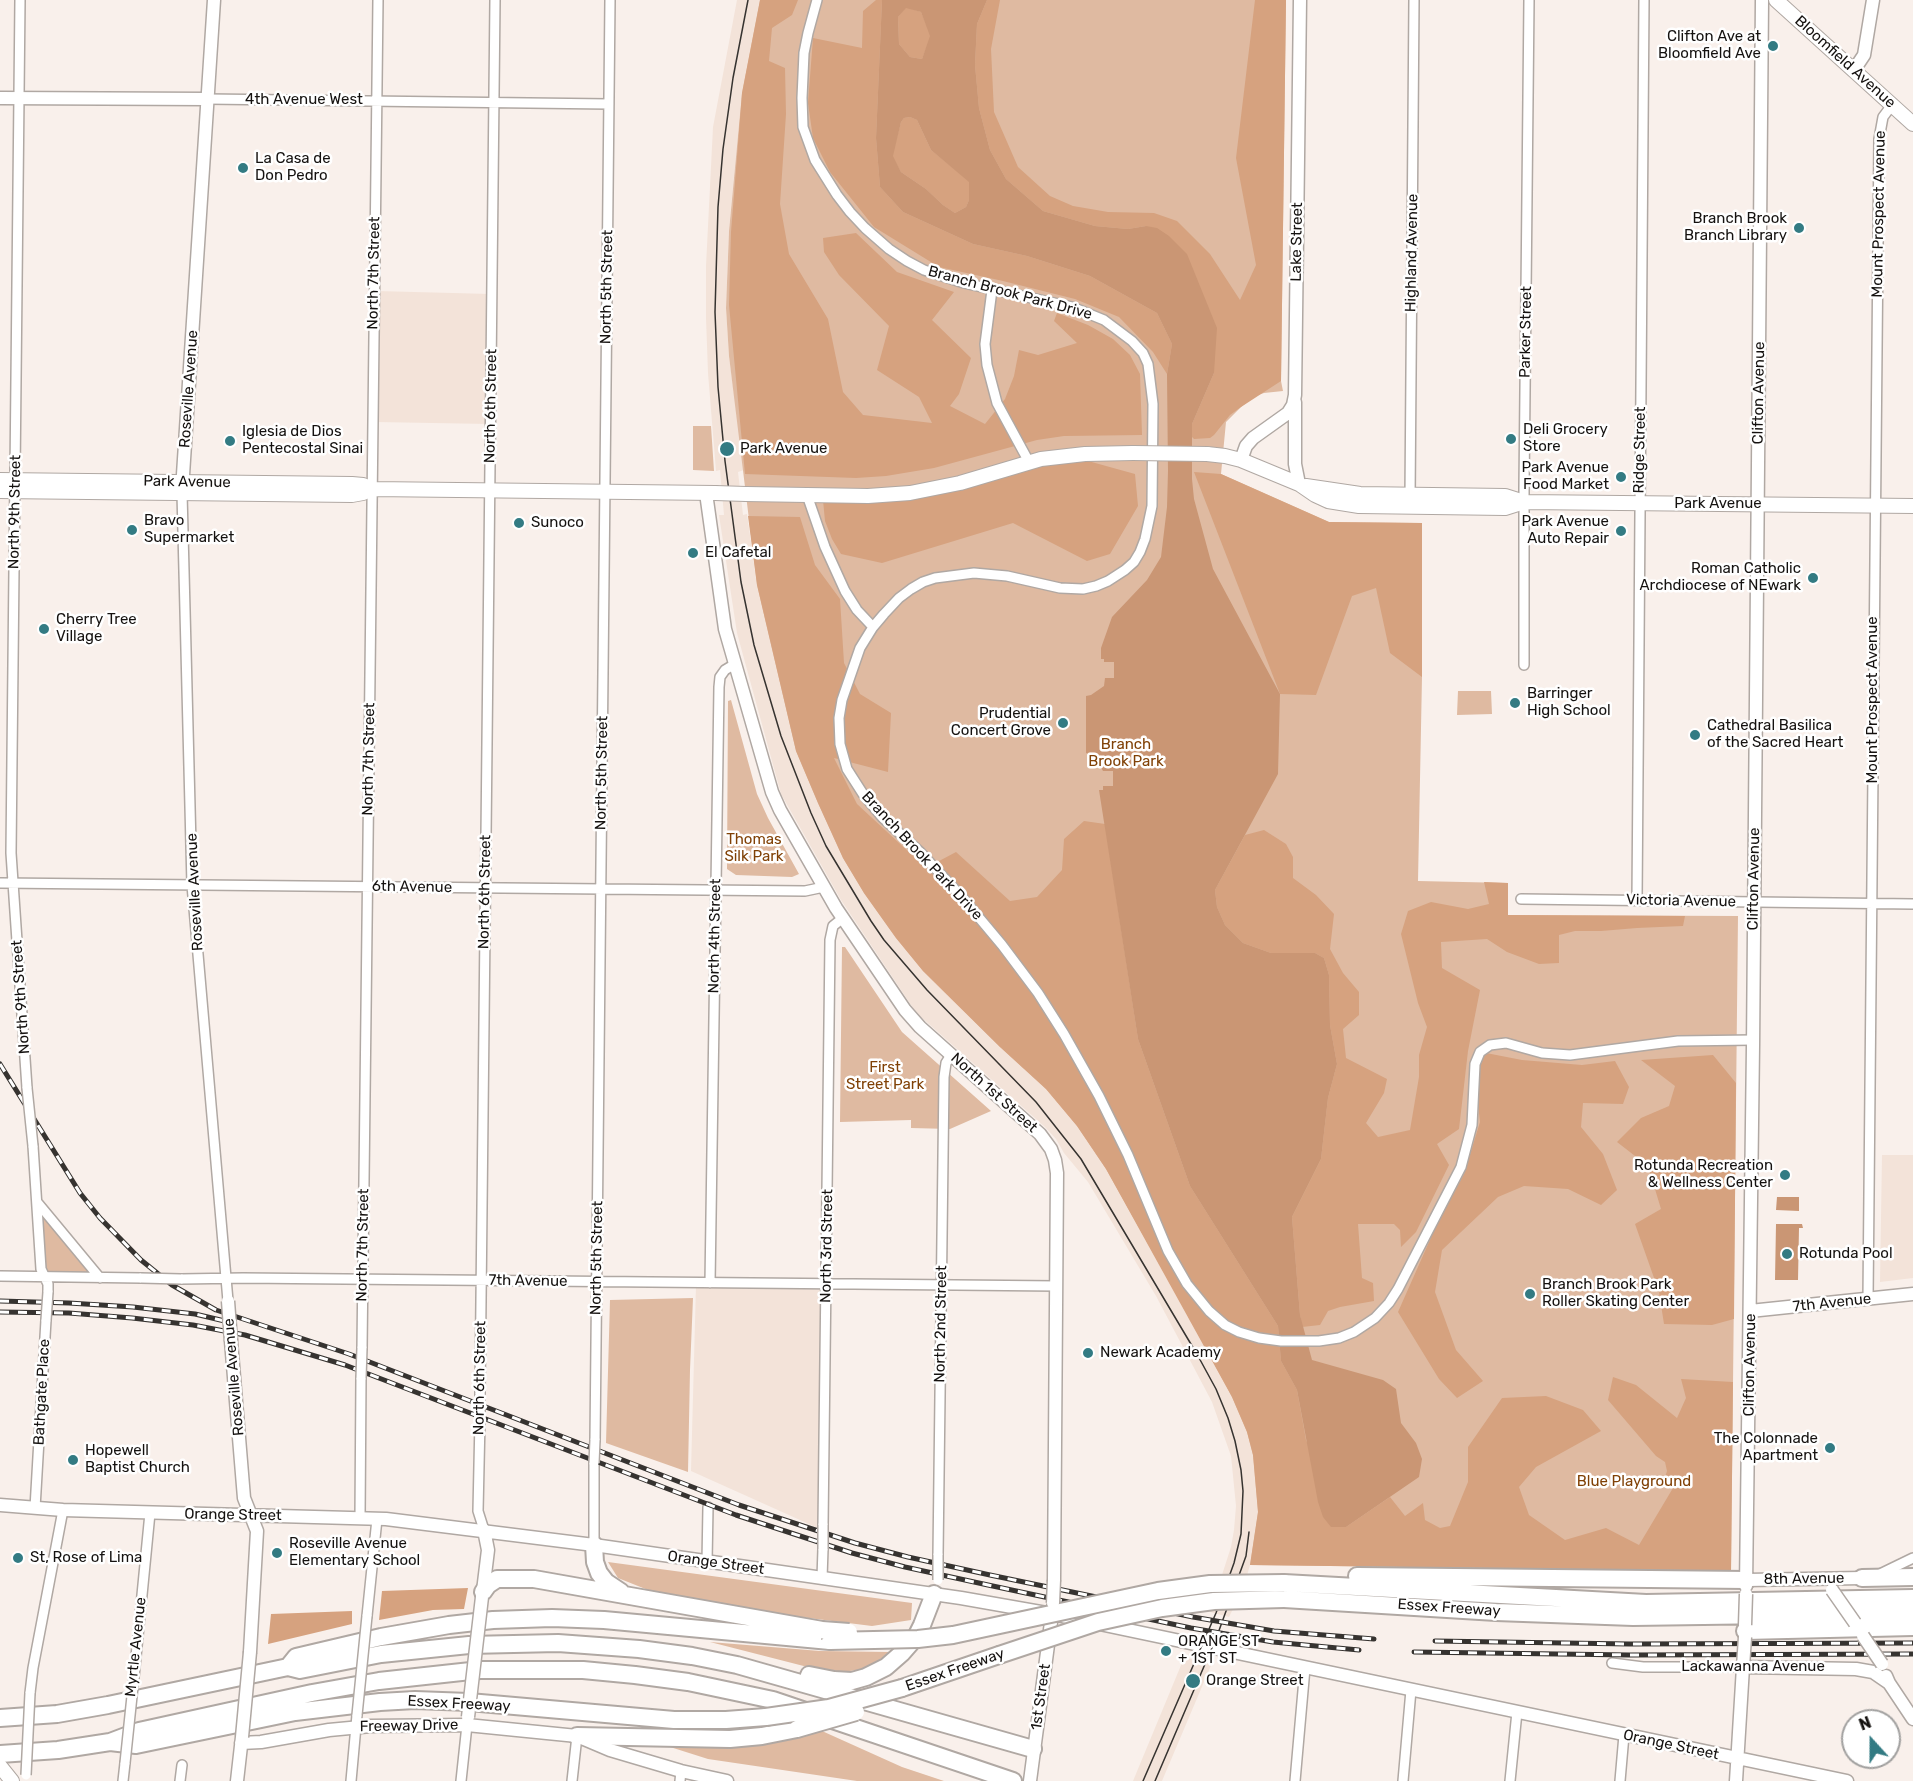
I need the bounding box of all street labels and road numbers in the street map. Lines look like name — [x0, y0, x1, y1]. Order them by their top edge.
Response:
street label: Bloomfield Avenue — [1791, 12, 1899, 112]
street label: 4th Avenue West — [245, 91, 363, 109]
street label: Mount Prospect Avenue — [1869, 130, 1889, 298]
street label: Highland Avenue — [1402, 194, 1422, 312]
street label: Lake Street — [1287, 202, 1307, 282]
street label: North 7th Street — [364, 216, 384, 330]
street label: North 5th Street — [597, 230, 617, 344]
street label: Branch Brook Park Drive — [926, 262, 1094, 324]
street label: Parker Street — [1516, 286, 1536, 378]
street label: Roseville Avenue — [176, 330, 202, 448]
street label: Clifton Avenue — [1749, 341, 1769, 445]
street label: North 6th Street — [481, 349, 501, 463]
street label: Ridge Street — [1630, 406, 1650, 494]
street label: North 9th Street — [5, 455, 25, 569]
street label: Park Avenue — [143, 472, 231, 492]
street label: Park Avenue — [1674, 495, 1762, 513]
street label: Mount Prospect Avenue — [1864, 616, 1882, 784]
street label: North 7th Street — [359, 702, 379, 816]
street label: North 5th Street — [592, 716, 612, 830]
street label: Branch Brook Park Drive — [858, 788, 986, 924]
street label: Clifton Avenue — [1744, 827, 1764, 931]
street label: Roseville Avenue — [183, 833, 207, 951]
street label: North 6th Street — [475, 835, 495, 949]
street label: 6th Avenue — [372, 877, 452, 897]
street label: North 4th Street — [705, 878, 725, 994]
street label: Victoria Avenue — [1626, 891, 1736, 911]
street label: North 9th Street — [8, 939, 34, 1055]
street label: North 1st Street — [947, 1049, 1041, 1137]
street label: North 7th Street — [353, 1188, 373, 1302]
street label: North 3rd Street — [817, 1189, 837, 1303]
street label: North 5th Street — [587, 1201, 607, 1315]
street label: North 2nd Street — [931, 1265, 951, 1383]
street label: 7th Avenue — [488, 1271, 568, 1291]
street label: 7th Avenue — [1792, 1290, 1872, 1316]
street label: Clifton Avenue — [1740, 1313, 1760, 1417]
street label: Roseville Avenue — [220, 1317, 248, 1437]
street label: North 6th Street — [470, 1321, 490, 1435]
street label: Bathgate Place — [30, 1338, 54, 1446]
street label: Orange Street — [184, 1505, 282, 1525]
street label: Orange Street — [666, 1547, 766, 1579]
street label: 8th Avenue — [1763, 1569, 1845, 1589]
street label: Essex Freeway — [1397, 1595, 1501, 1621]
street label: Myrtle Avenue — [122, 1596, 150, 1698]
street label: Essex Freeway — [903, 1645, 1007, 1695]
street label: Lackawanna Avenue — [1681, 1658, 1825, 1676]
street label: 1st Street — [1027, 1663, 1055, 1731]
street label: Essex Freeway — [407, 1692, 511, 1716]
street label: Freeway Drive — [360, 1716, 458, 1736]
street label: Orange Street — [1621, 1726, 1721, 1764]

